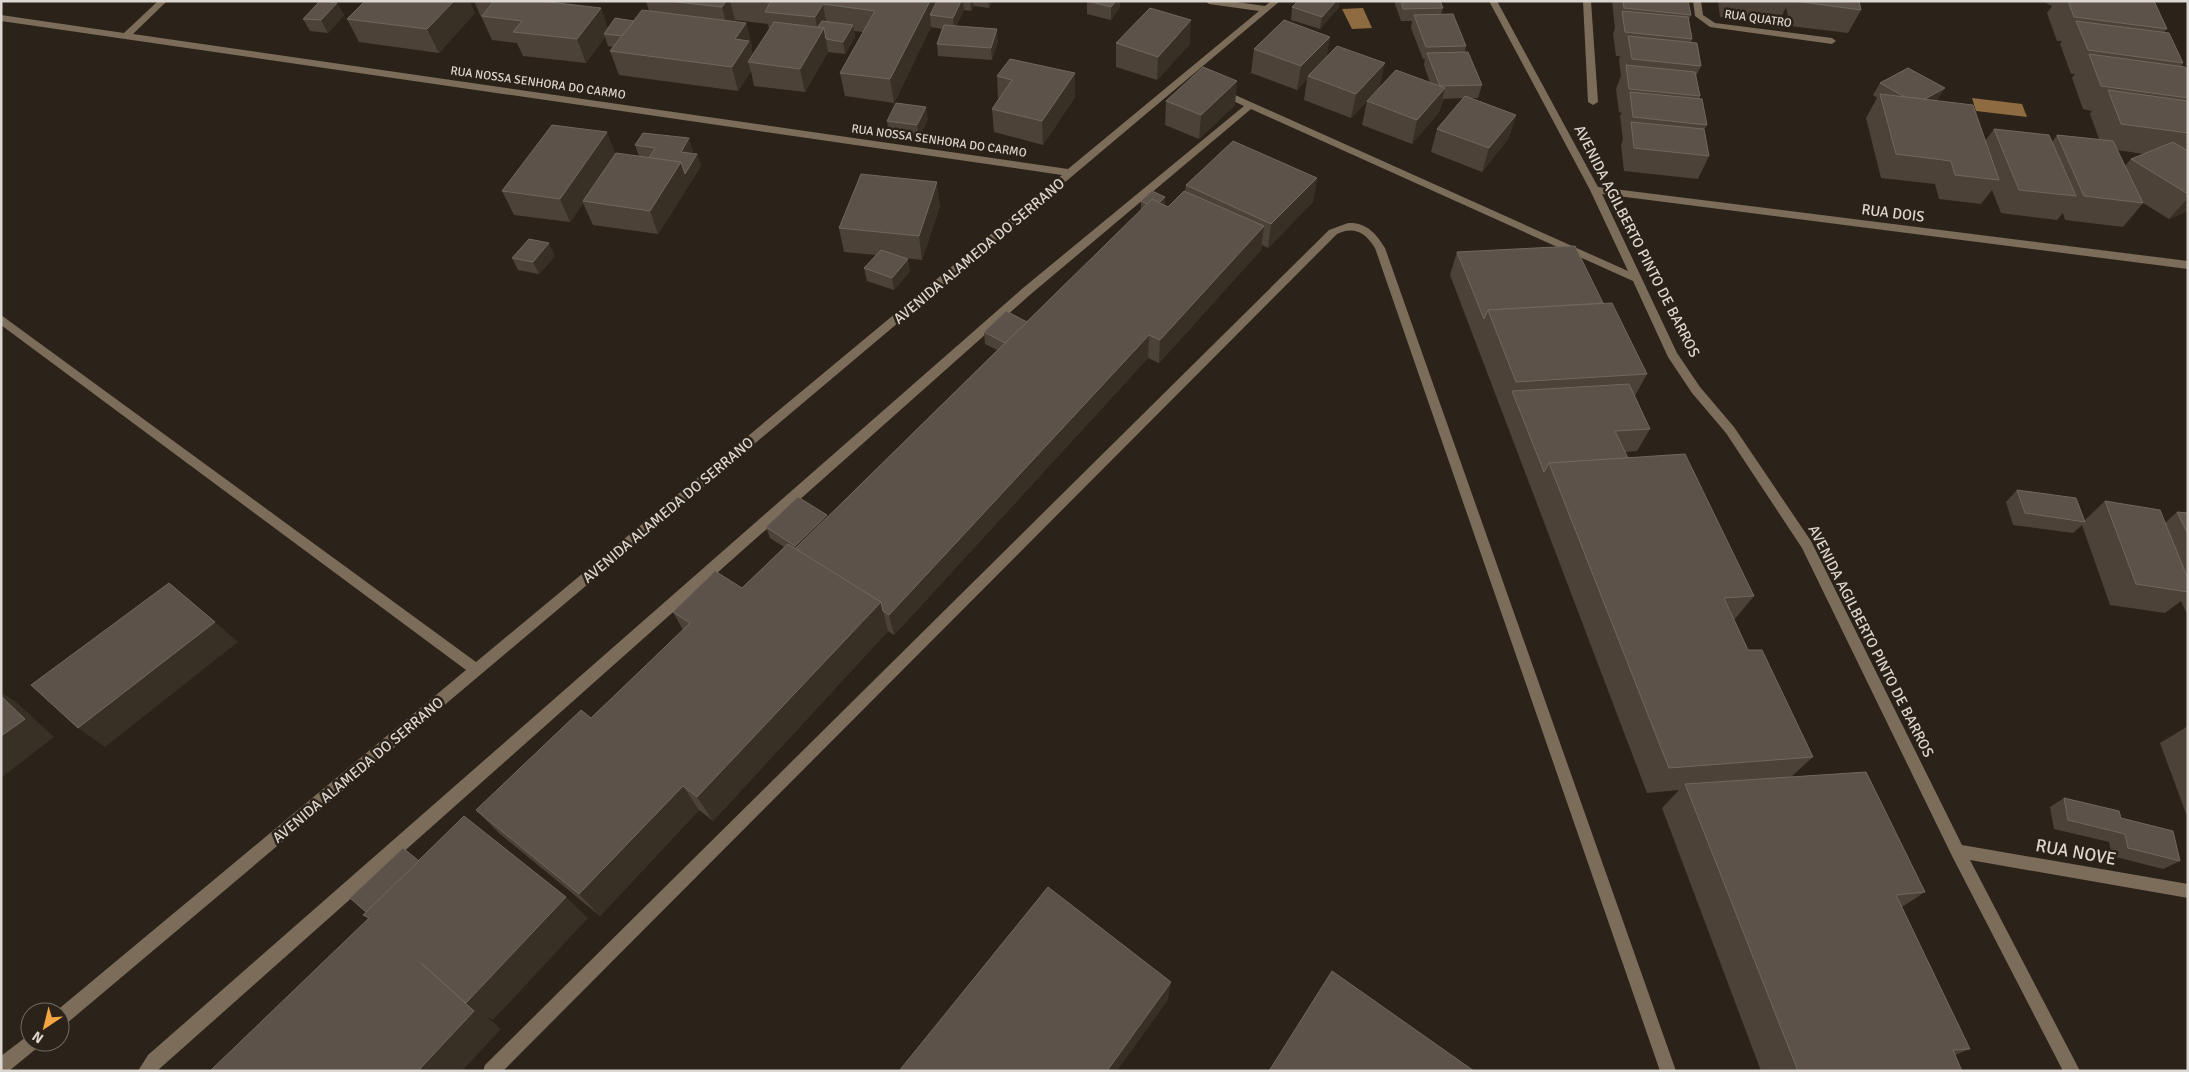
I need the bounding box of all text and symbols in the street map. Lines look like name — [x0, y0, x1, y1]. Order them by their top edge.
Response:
street label: RUA QUATRO — [1723, 7, 1793, 31]
street label: RUA NOSSA SENHORA DO CARMO — [449, 63, 627, 103]
street label: RUA NOSSA SENHORA DO CARMO — [850, 121, 1028, 161]
street label: AVENIDA AGILBERTO PINTO DE BARROS — [1570, 122, 1704, 360]
street label: AVENIDA ALAMEDA DO SERRANO — [890, 174, 1068, 328]
street label: RUA DOIS — [1860, 200, 1926, 226]
street label: AVENIDA ALAMEDA DO SERRANO — [579, 433, 757, 587]
street label: AVENIDA AGILBERTO PINTO DE BARROS — [1804, 522, 1938, 760]
street label: AVENIDA ALAMEDA DO SERRANO — [269, 693, 447, 847]
street label: RUA NOVE — [2034, 834, 2118, 870]
north arrow — [20, 1002, 70, 1052]
text: N — [29, 1027, 47, 1047]

